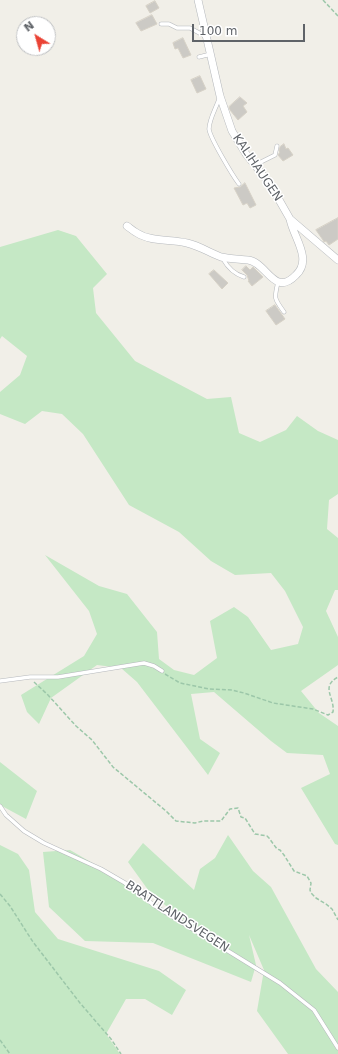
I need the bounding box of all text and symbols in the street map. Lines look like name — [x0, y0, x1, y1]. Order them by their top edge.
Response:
north arrow — [16, 16, 56, 56]
scale bar — [194, 16, 307, 42]
text: N — [21, 19, 37, 35]
text: 100 m — [199, 24, 237, 38]
street label: KALIHAUGEN — [229, 132, 285, 204]
street label: BRATTLANDSVEGEN — [123, 878, 231, 956]

